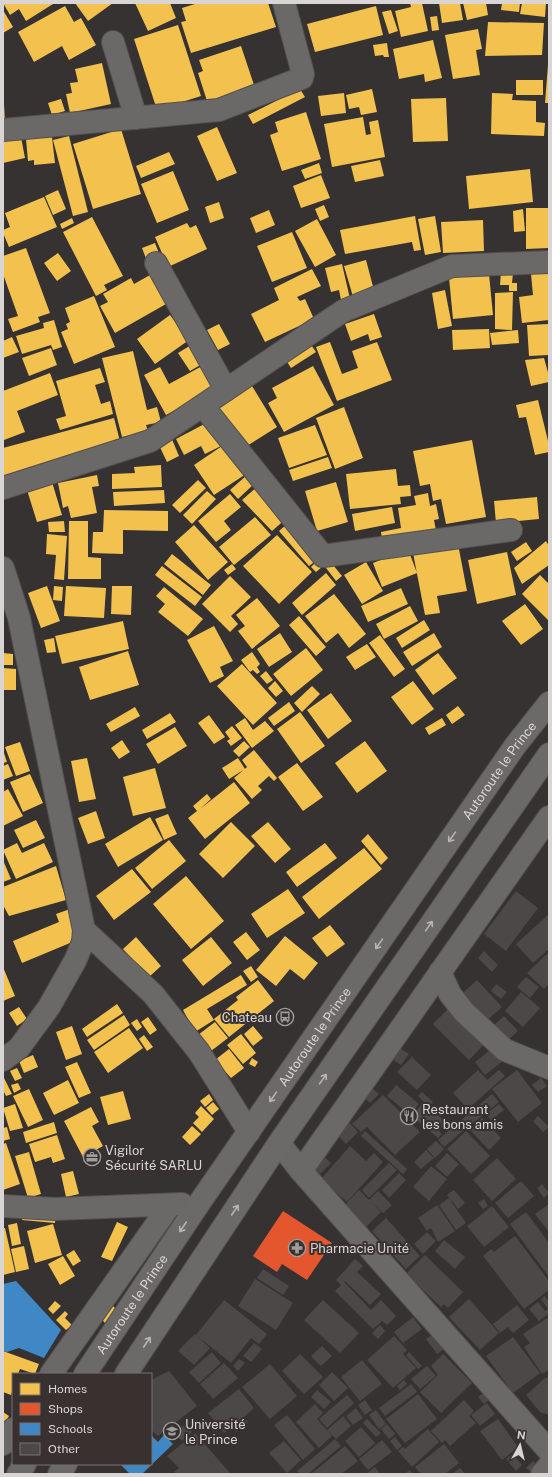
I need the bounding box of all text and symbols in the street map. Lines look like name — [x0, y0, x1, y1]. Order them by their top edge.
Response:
street label: Autoroute le Prince — [459, 718, 539, 822]
one-way arrow — [448, 831, 456, 842]
one-way arrow — [425, 921, 433, 932]
one-way arrow — [375, 938, 383, 949]
street label: Autoroute le Prince — [275, 984, 354, 1089]
bus stop icon: Chateau — [275, 1007, 295, 1027]
place label: Chateau — [222, 1010, 272, 1025]
one-way arrow — [319, 1074, 327, 1085]
one-way arrow — [269, 1091, 277, 1102]
place label: Restaurant les bons amis — [422, 1102, 503, 1132]
restaurant icon: Restaurant les bons amis — [399, 1106, 419, 1126]
place label: Vigilor Sécurité SARLU — [105, 1143, 202, 1173]
office icon: Vigilor Sécurité SARLU — [82, 1147, 102, 1167]
one-way arrow — [231, 1204, 239, 1216]
one-way arrow — [179, 1221, 187, 1232]
pharmacy icon: Pharmacie Unité — [287, 1238, 307, 1258]
place label: Pharmacie Unité — [310, 1241, 409, 1256]
street label: Autoroute le Prince — [93, 1251, 170, 1357]
one-way arrow — [143, 1336, 151, 1347]
legend — [12, 1373, 152, 1465]
text: Homes — [48, 1382, 87, 1396]
text: Shops — [48, 1402, 83, 1416]
place label: Université le Prince — [185, 1417, 246, 1447]
school or university icon: Université le Prince — [162, 1421, 182, 1441]
text: Schools — [48, 1422, 93, 1436]
north arrow — [500, 1425, 540, 1465]
text: N — [516, 1429, 526, 1442]
text: Other — [48, 1442, 80, 1456]

